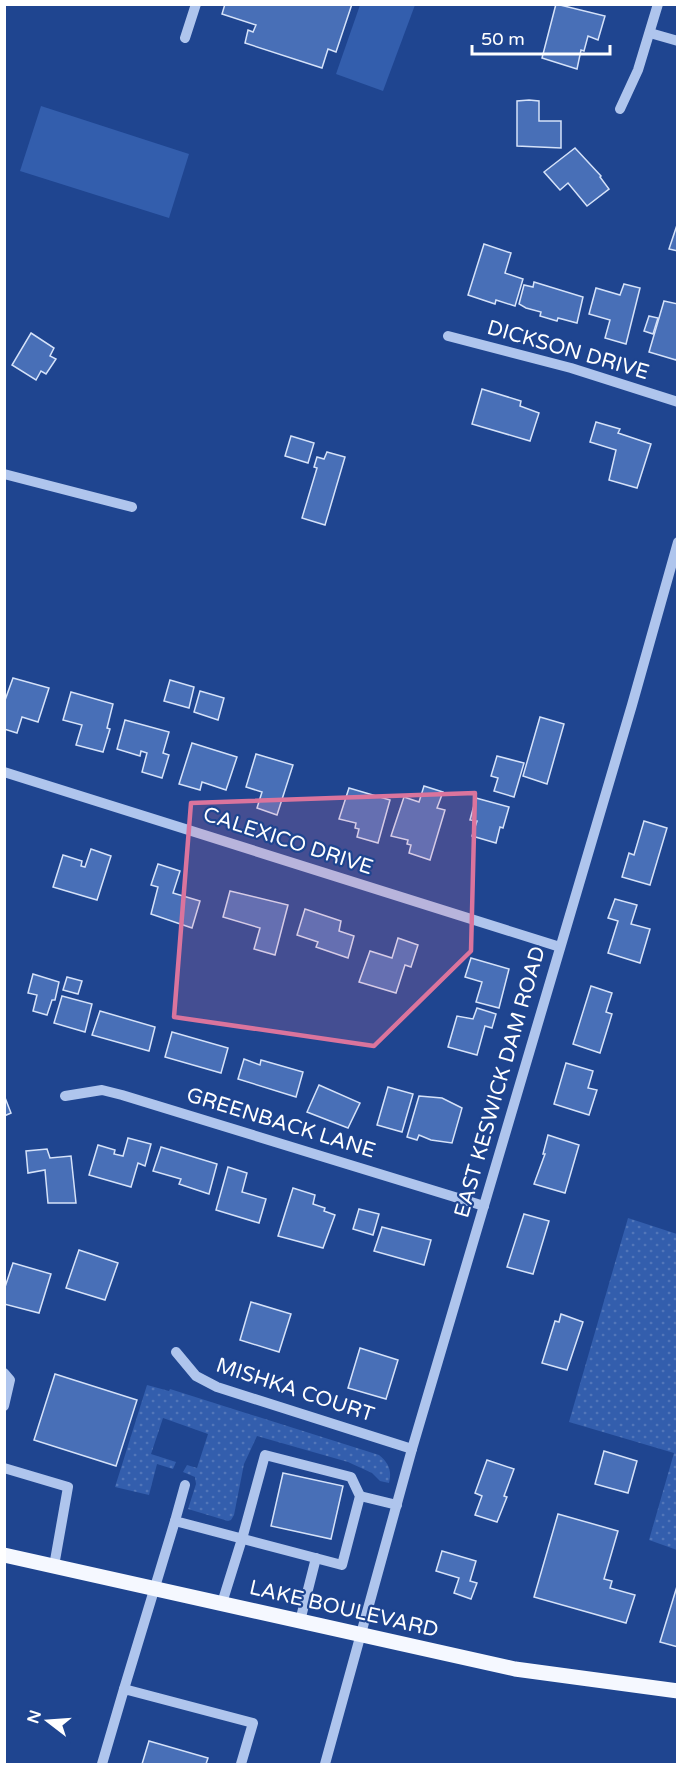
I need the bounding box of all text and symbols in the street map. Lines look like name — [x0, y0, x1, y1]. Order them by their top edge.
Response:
scale bar — [472, 18, 610, 56]
text: 50 m — [481, 28, 525, 50]
street label: DICKSON DRIVE — [484, 315, 652, 385]
street label: CALEXICO DRIVE — [200, 802, 376, 880]
street label: EAST KESWICK DAM ROAD — [449, 943, 551, 1221]
street label: GREENBACK LANE — [184, 1082, 378, 1164]
street label: MISHKA COURT — [213, 1353, 377, 1427]
street label: LAKE BOULEVARD — [247, 1575, 441, 1643]
north arrow — [18, 1691, 78, 1751]
text: N — [23, 1708, 46, 1726]

